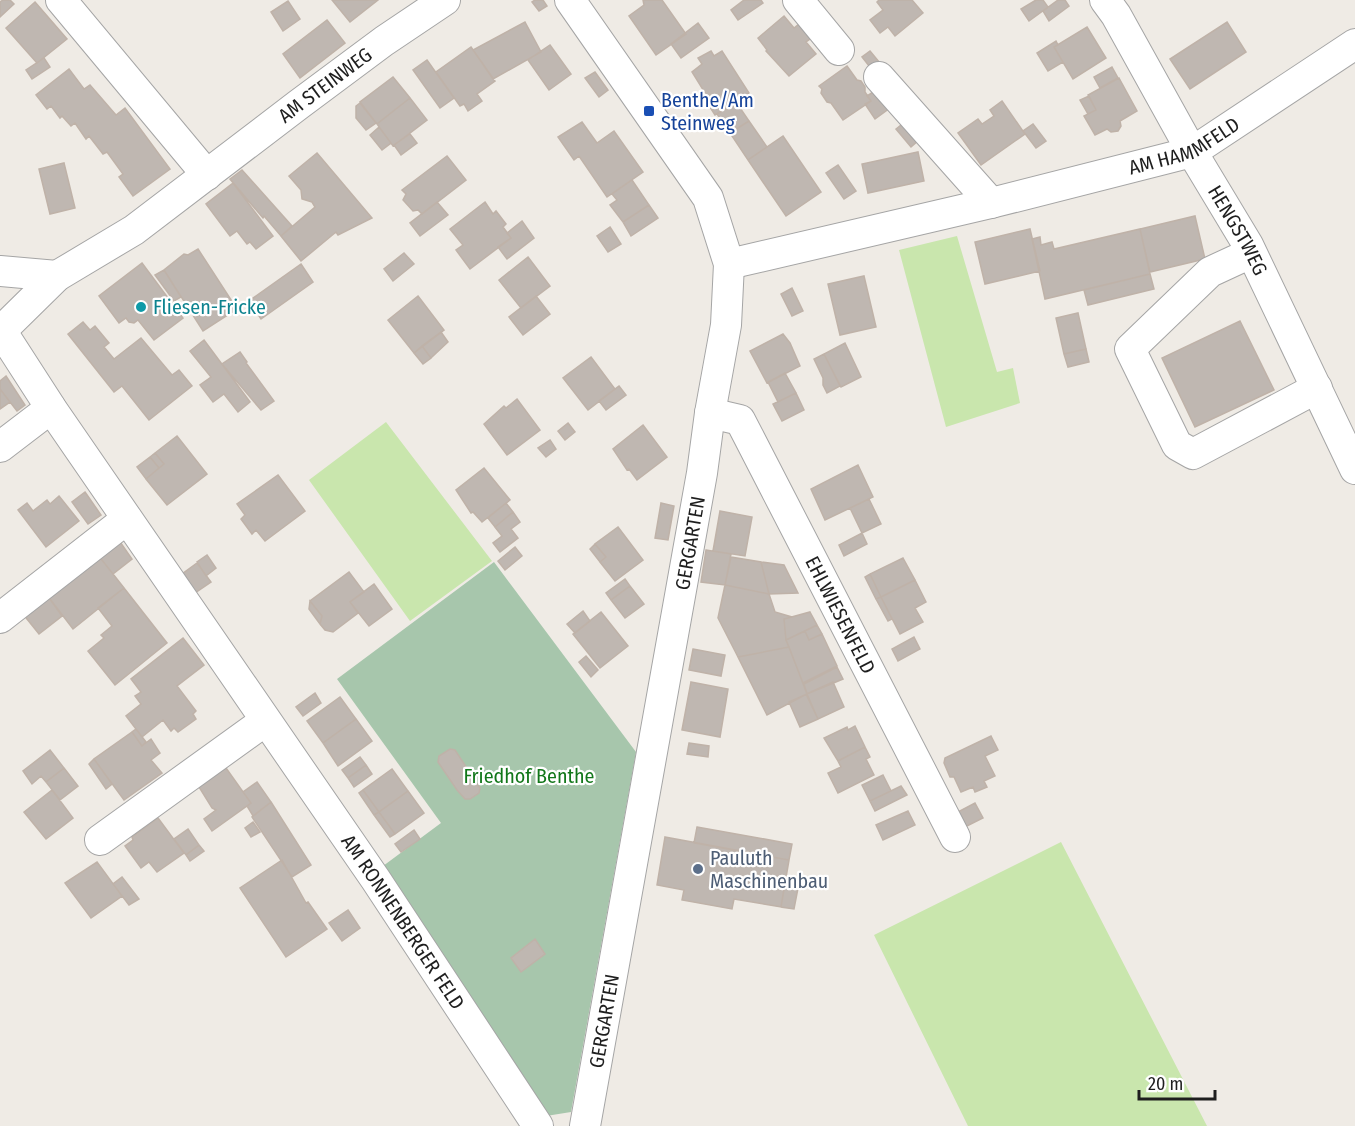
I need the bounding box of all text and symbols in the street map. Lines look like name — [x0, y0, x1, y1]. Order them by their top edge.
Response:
street label: AM STEINWEG — [273, 42, 376, 128]
place label: Benthe/Am Steinweg — [661, 88, 754, 135]
marker: Benthe/Am Steinweg — [642, 104, 656, 118]
street label: AM HAMMFELD — [1126, 112, 1244, 180]
street label: HENGSTWEG — [1203, 181, 1273, 279]
place label: Fliesen-Fricke — [153, 295, 266, 319]
marker: Fliesen-Fricke — [134, 300, 148, 314]
street label: GERGARTEN — [670, 494, 710, 592]
street label: EHLWIESENFELD — [800, 552, 881, 678]
park label: Friedhof Benthe — [464, 764, 594, 788]
street label: AM RONNENBERGER FELD — [336, 830, 470, 1014]
place label: Pauluth Maschinenbau — [710, 846, 828, 893]
marker: Pauluth Maschinenbau — [691, 862, 705, 876]
street label: GERGARTEN — [584, 972, 624, 1070]
scale bar — [1139, 1063, 1216, 1101]
text: 20 m — [1148, 1073, 1183, 1095]

